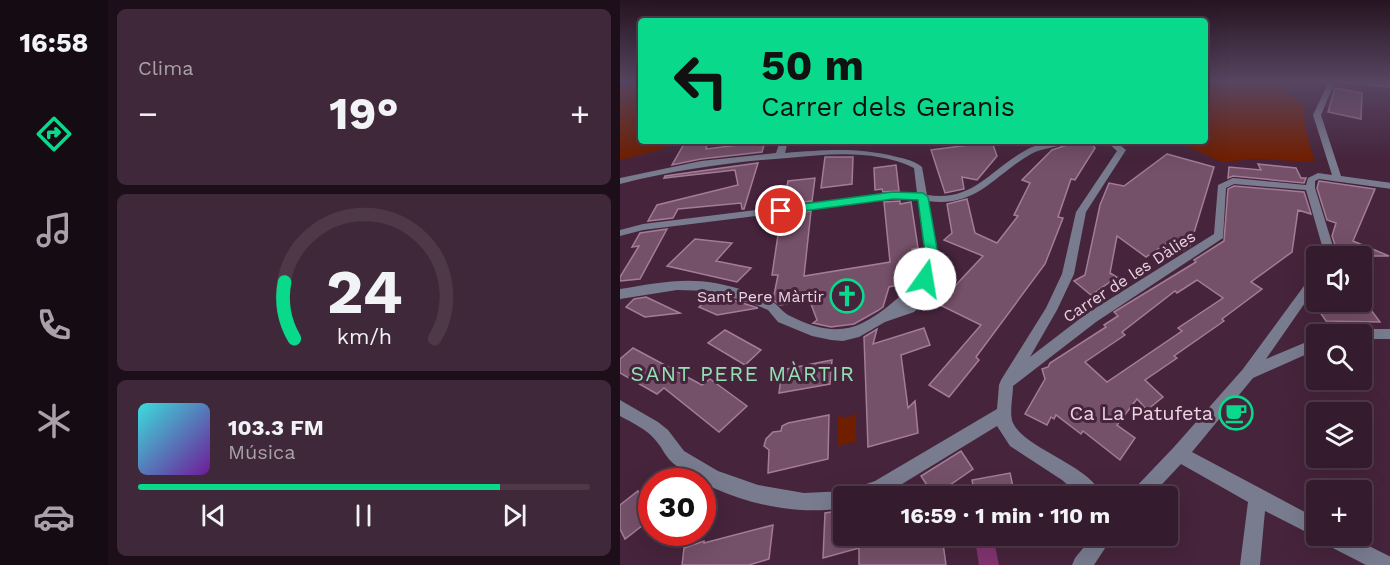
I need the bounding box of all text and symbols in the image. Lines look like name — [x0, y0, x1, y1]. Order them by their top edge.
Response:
text: 16:58 — [19, 27, 89, 59]
text: 50 m — [761, 41, 864, 90]
icon: left — [662, 42, 740, 120]
text: Clima — [138, 56, 194, 80]
text: 19° — [329, 87, 399, 140]
text: Carrer dels Geranis — [761, 91, 1015, 123]
text: − — [138, 94, 158, 133]
text: + — [570, 94, 590, 133]
icon: directions — [33, 113, 75, 155]
pin — [755, 185, 806, 236]
icon: arrive — [764, 194, 797, 227]
icon: music — [33, 209, 75, 251]
street label: Carrer de les Dàlies — [1060, 227, 1199, 326]
map controls — [1306, 246, 1372, 546]
button: sound — [1306, 246, 1372, 312]
position arrow — [893, 247, 957, 311]
text: 24 — [326, 256, 402, 329]
church icon: Sant Pere Màrtir — [829, 278, 865, 314]
place label: Sant Pere Màrtir — [697, 287, 824, 306]
icon: phone — [33, 304, 75, 346]
button: search — [1306, 324, 1372, 390]
text: km/h — [336, 325, 392, 350]
district label: SANT PERE MÀRTIR — [631, 361, 855, 386]
cafe icon: Ca La Patufeta — [1218, 395, 1254, 431]
icon: climate — [33, 400, 75, 442]
place label: Ca La Patufeta — [1070, 401, 1213, 425]
button: layers — [1306, 402, 1372, 468]
text: 103.3 FM — [228, 415, 324, 440]
text: Música — [228, 440, 296, 464]
speed limit sign: 30 — [638, 468, 716, 546]
button: + — [1306, 480, 1372, 546]
icon: car — [33, 496, 75, 538]
icon: previous — [197, 499, 230, 532]
icon: pause — [347, 499, 380, 532]
icon: next — [498, 499, 531, 532]
text: 16:59 · 1 min · 110 m — [901, 503, 1110, 528]

